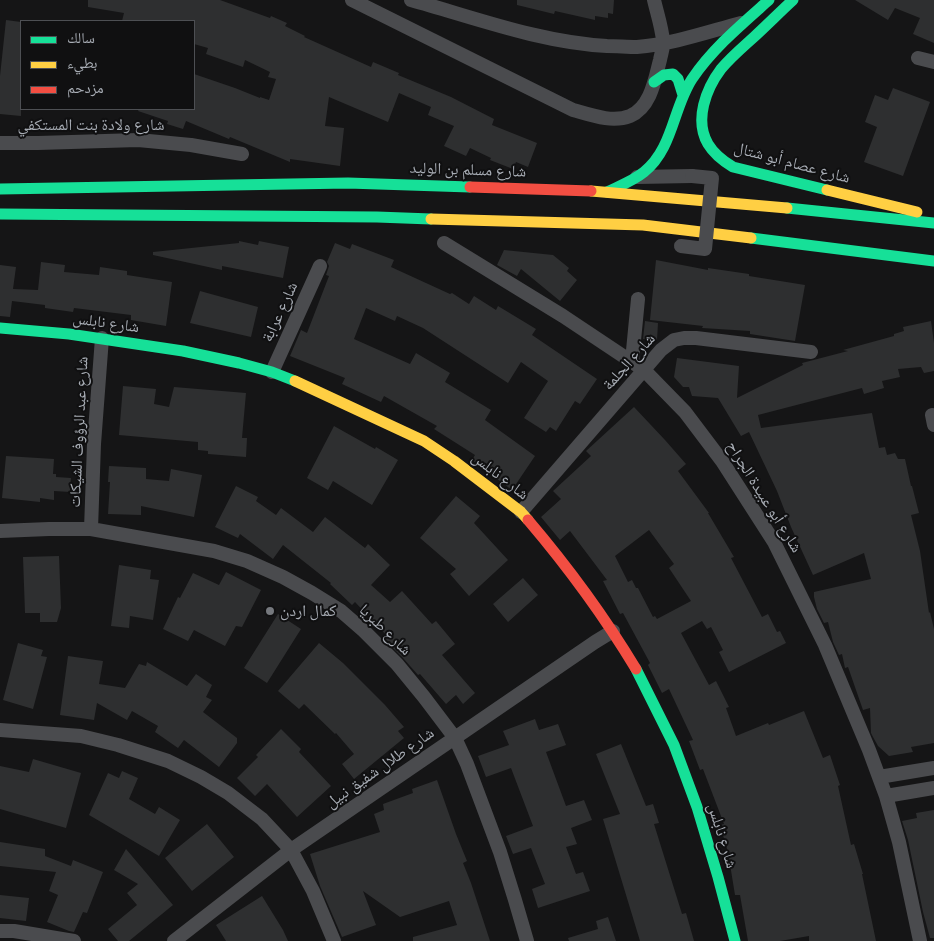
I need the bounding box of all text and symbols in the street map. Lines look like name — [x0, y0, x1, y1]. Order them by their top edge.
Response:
legend — [20, 20, 195, 110]
text: سالك — [67, 29, 95, 47]
text: بطيء — [67, 54, 97, 72]
text: مزدحم — [67, 79, 104, 97]
street label: شارع ولادة بنت المستكفي — [18, 115, 164, 135]
street label: شارع عصام أبو شتال — [732, 138, 852, 188]
street label: شارع مسلم بن الوليد — [409, 158, 527, 182]
street label: شارع عرابة — [258, 279, 302, 345]
street label: شارع نابلس — [71, 309, 141, 337]
street label: شارع الجلمة — [599, 330, 659, 394]
street label: شارع عبد الرؤوف الشيكات — [65, 356, 93, 508]
street label: شارع أبو عبيدة الجراح — [722, 438, 806, 556]
street label: شارع نابلس — [468, 448, 532, 504]
street label: شارع طبريا — [355, 600, 415, 660]
place label: كمال اردن — [280, 601, 336, 621]
marker: كمال اردن — [264, 605, 276, 617]
street label: شارع طلال شفيق نبيل — [322, 723, 438, 813]
street label: شارع نابلس — [703, 801, 741, 871]

